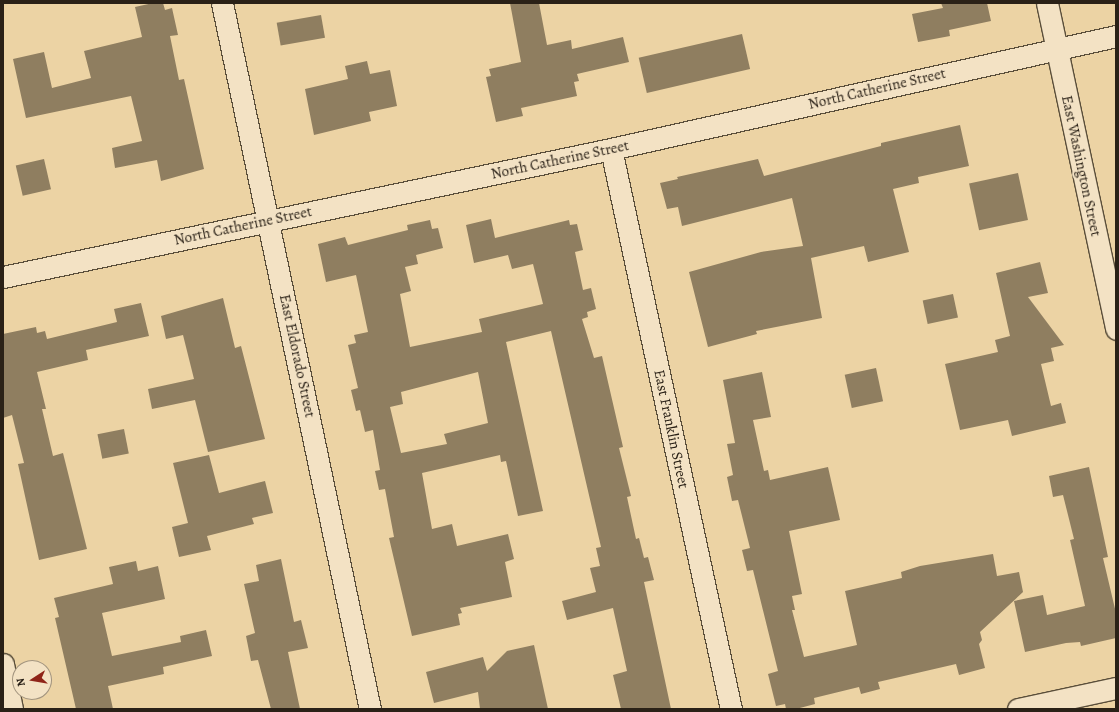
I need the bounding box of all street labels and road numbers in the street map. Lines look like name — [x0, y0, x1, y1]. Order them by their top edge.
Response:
street label: North Catherine Street — [807, 64, 947, 114]
street label: East Washington Street — [1057, 94, 1105, 238]
street label: North Catherine Street — [489, 137, 631, 183]
street label: North Catherine Street — [172, 203, 314, 249]
street label: East Eldorado Street — [275, 293, 319, 419]
street label: East Franklin Street — [650, 368, 692, 490]

